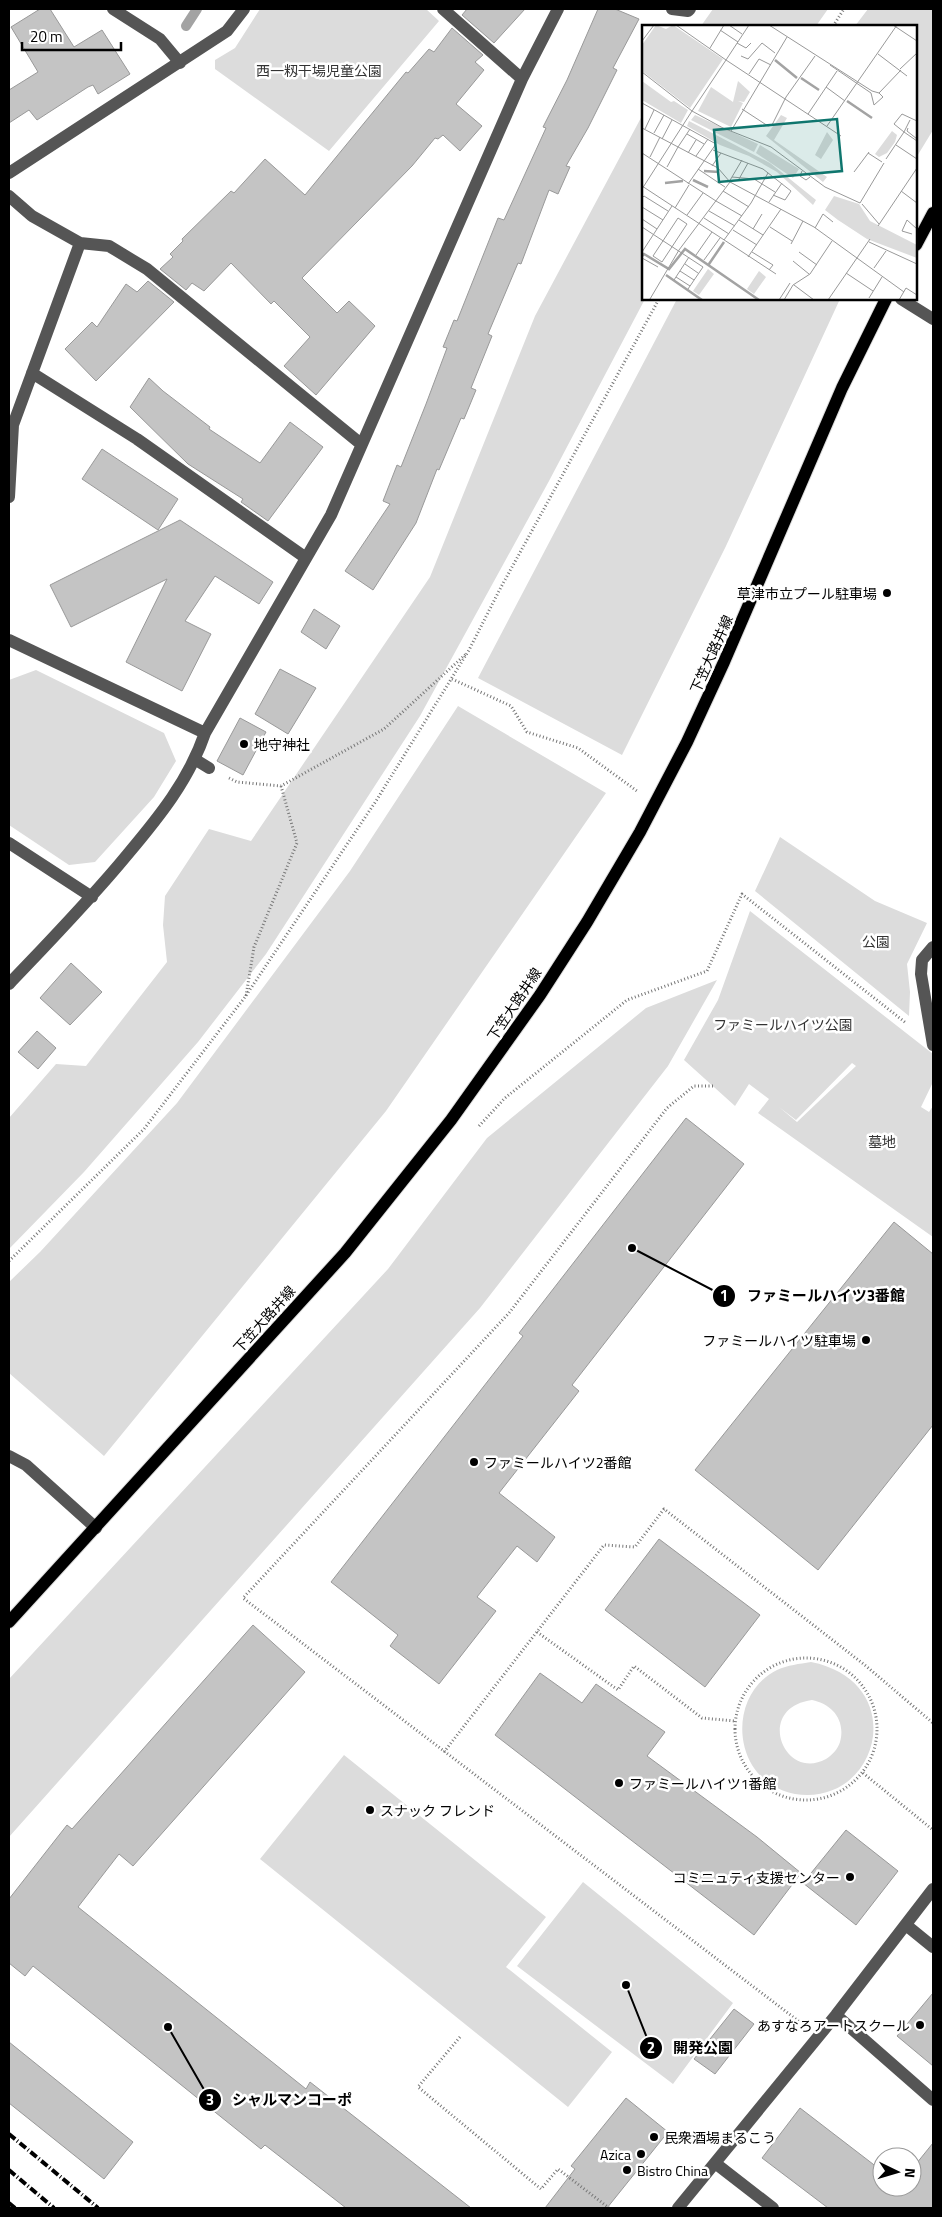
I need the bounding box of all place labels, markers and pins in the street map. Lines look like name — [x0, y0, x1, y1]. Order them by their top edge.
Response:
place label: 草津市立プール駐車場 — [737, 583, 877, 604]
marker: 草津市立プール駐車場 — [881, 587, 893, 599]
place label: 地守神社 — [254, 734, 310, 755]
marker: 地守神社 — [238, 738, 250, 750]
callout: ファミールハイツ3番館 — [711, 1281, 915, 1311]
place label: ファミールハイツ駐車場 — [702, 1330, 856, 1351]
marker: ファミールハイツ駐車場 — [860, 1334, 872, 1346]
place label: ファミールハイツ2番館 — [484, 1452, 632, 1473]
marker: ファミールハイツ2番館 — [468, 1456, 480, 1468]
place label: ファミールハイツ1番館 — [629, 1773, 777, 1794]
marker: ファミールハイツ1番館 — [613, 1777, 625, 1789]
place label: スナック フレンド — [380, 1800, 495, 1821]
marker: スナック フレンド — [364, 1804, 376, 1816]
place label: コミニュティ支援センター — [673, 1867, 840, 1888]
marker: コミニュティ支援センター — [844, 1871, 856, 1883]
place label: あすなろアートスクール — [757, 2015, 910, 2036]
marker: あすなろアートスクール — [914, 2019, 926, 2031]
callout: 開発公園 — [638, 2033, 743, 2063]
callout: シャルマンコーポ — [197, 2085, 362, 2115]
place label: 民衆酒場まるこう — [664, 2127, 776, 2148]
marker: 民衆酒場まるこう — [648, 2131, 660, 2143]
place label: Azica — [600, 2144, 631, 2165]
marker: Azica — [635, 2148, 647, 2160]
place label: Bistro China — [637, 2160, 708, 2181]
marker: Bistro China — [621, 2164, 633, 2176]

